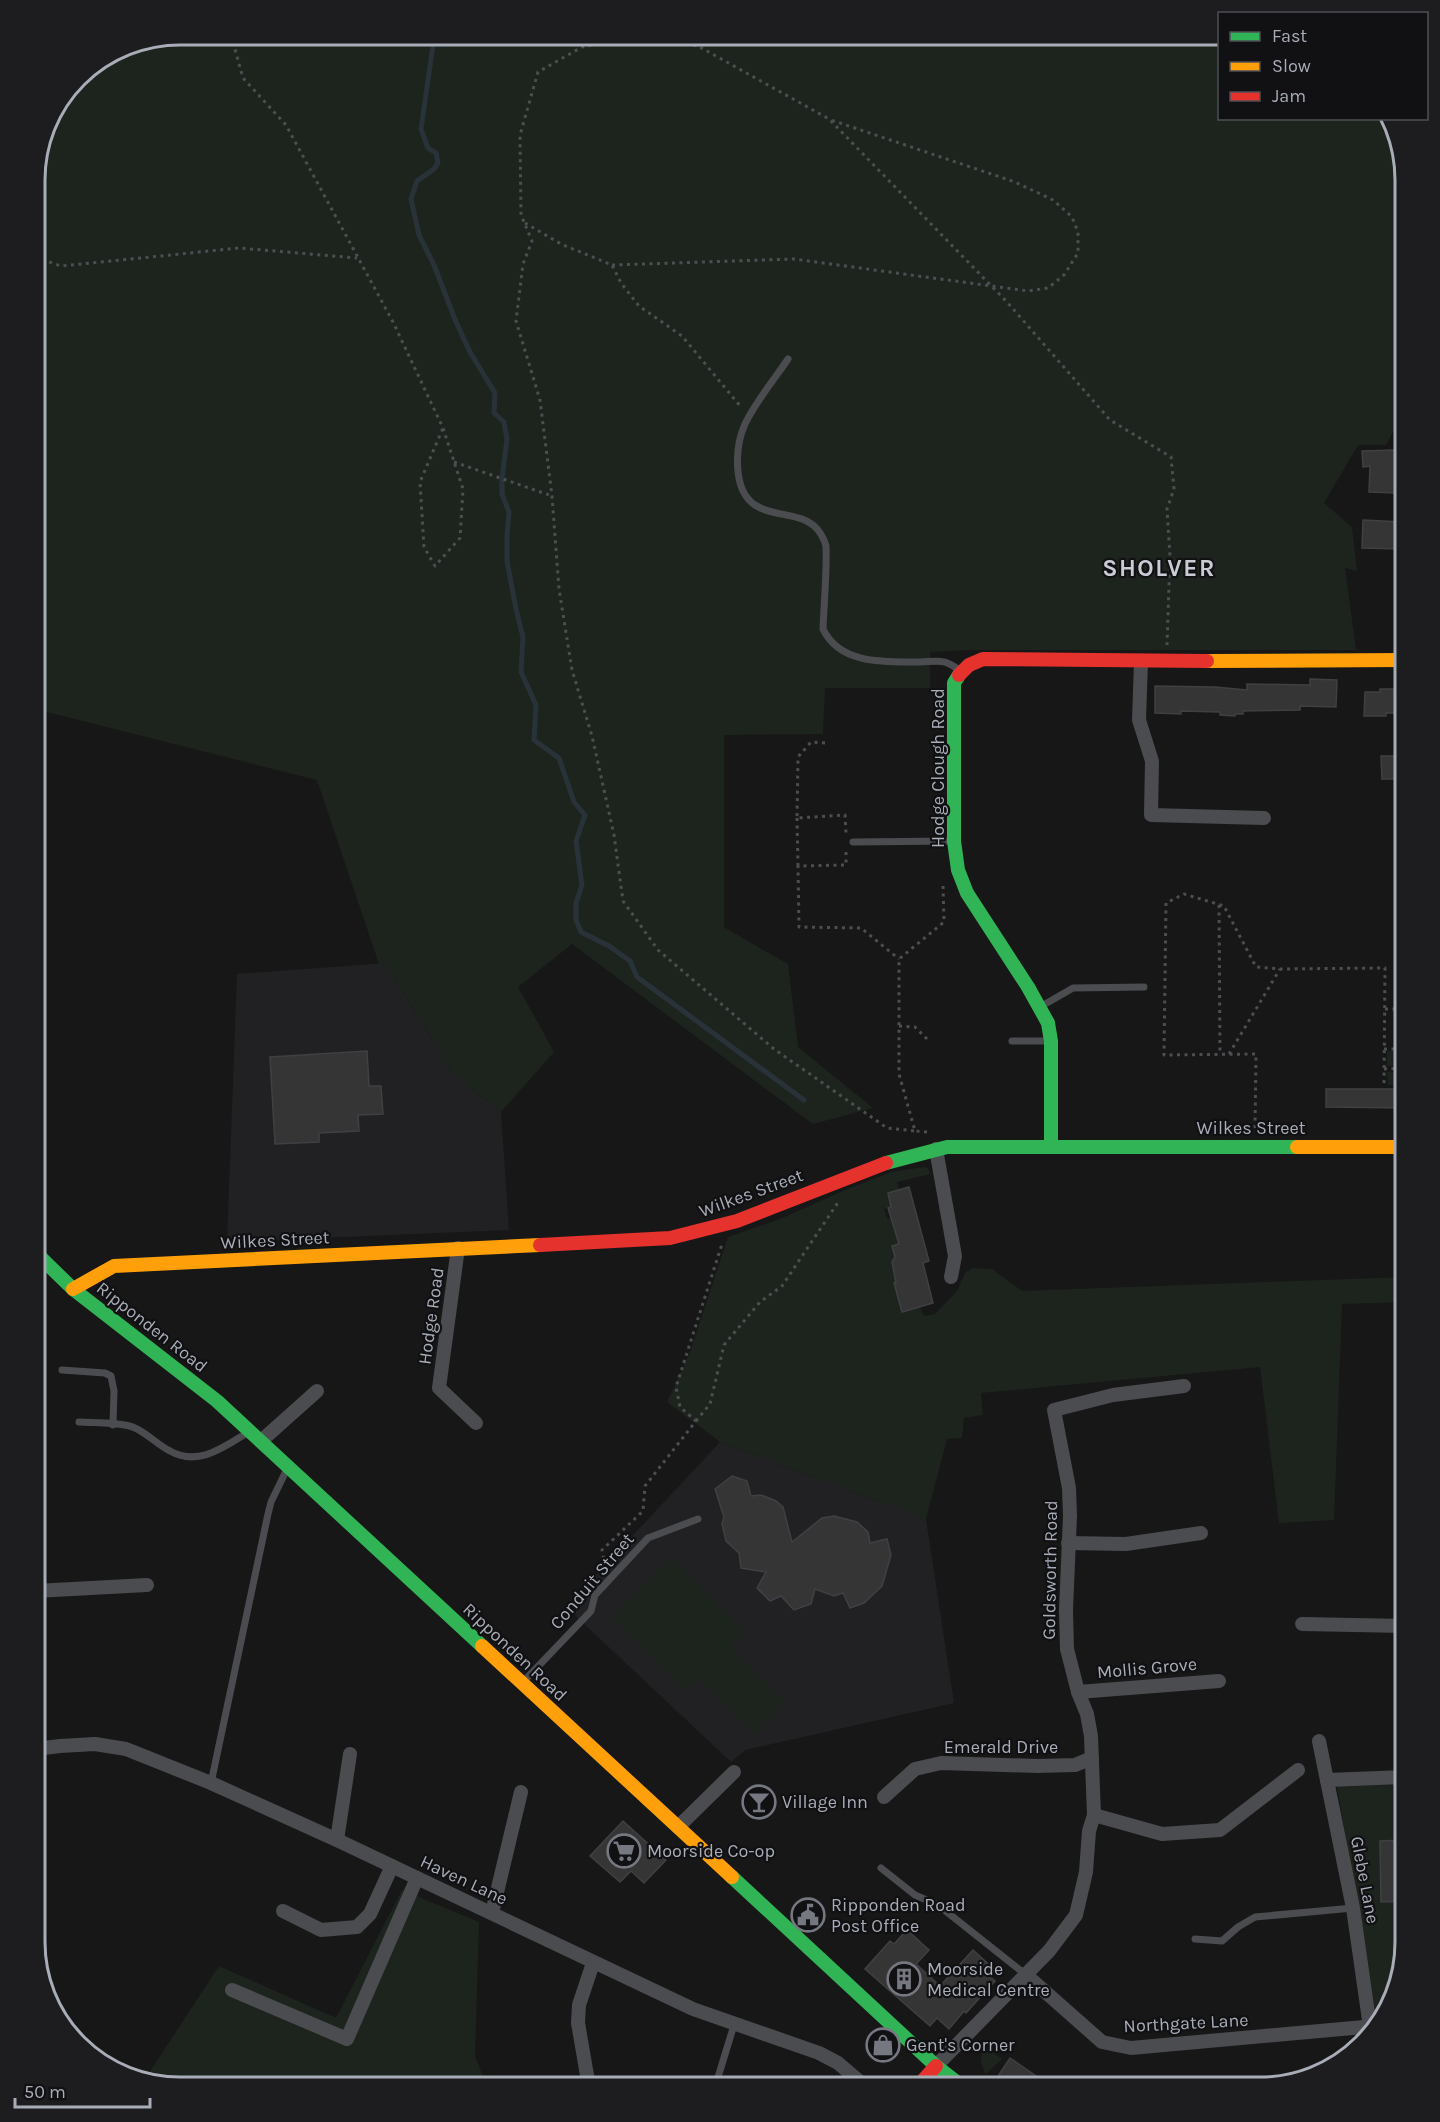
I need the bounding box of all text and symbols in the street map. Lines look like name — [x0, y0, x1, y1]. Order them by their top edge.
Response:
legend — [1218, 12, 1428, 120]
text: Fast — [1272, 25, 1307, 47]
text: Slow — [1272, 55, 1311, 77]
text: Jam — [1272, 85, 1306, 107]
district label: SHOLVER — [1102, 554, 1216, 582]
street label: Hodge Clough Road — [927, 688, 949, 848]
street label: Wilkes Street — [1196, 1117, 1306, 1139]
street label: Wilkes Street — [696, 1164, 806, 1222]
street label: Wilkes Street — [220, 1226, 330, 1254]
street label: Hodge Road — [413, 1266, 449, 1366]
street label: Ripponden Road — [92, 1277, 212, 1377]
street label: Goldsworth Road — [1038, 1500, 1062, 1640]
street label: Conduit Street — [545, 1528, 639, 1634]
street label: Ripponden Road — [458, 1598, 572, 1706]
street label: Mollis Grove — [1096, 1653, 1198, 1683]
street label: Emerald Drive — [944, 1736, 1058, 1758]
bar icon: Village Inn — [741, 1784, 777, 1820]
place label: Village Inn — [782, 1791, 868, 1813]
supermarket icon: Moorside Co-op — [606, 1833, 642, 1869]
street label: Glebe Lane — [1346, 1834, 1384, 1926]
place label: Moorside Co-op — [647, 1840, 775, 1862]
street label: Haven Lane — [417, 1850, 511, 1910]
place label: Ripponden Road Post Office — [831, 1894, 966, 1937]
public building icon: Ripponden Road Post Office — [790, 1897, 826, 1933]
place label: Moorside Medical Centre — [927, 1958, 1050, 2001]
building icon: Moorside Medical Centre — [886, 1961, 922, 1997]
street label: Northgate Lane — [1123, 2009, 1249, 2037]
shop icon: Gent's Corner — [865, 2027, 901, 2063]
place label: Gent's Corner — [906, 2034, 1015, 2056]
scale bar — [15, 2071, 150, 2109]
text: 50 m — [24, 2081, 66, 2103]

